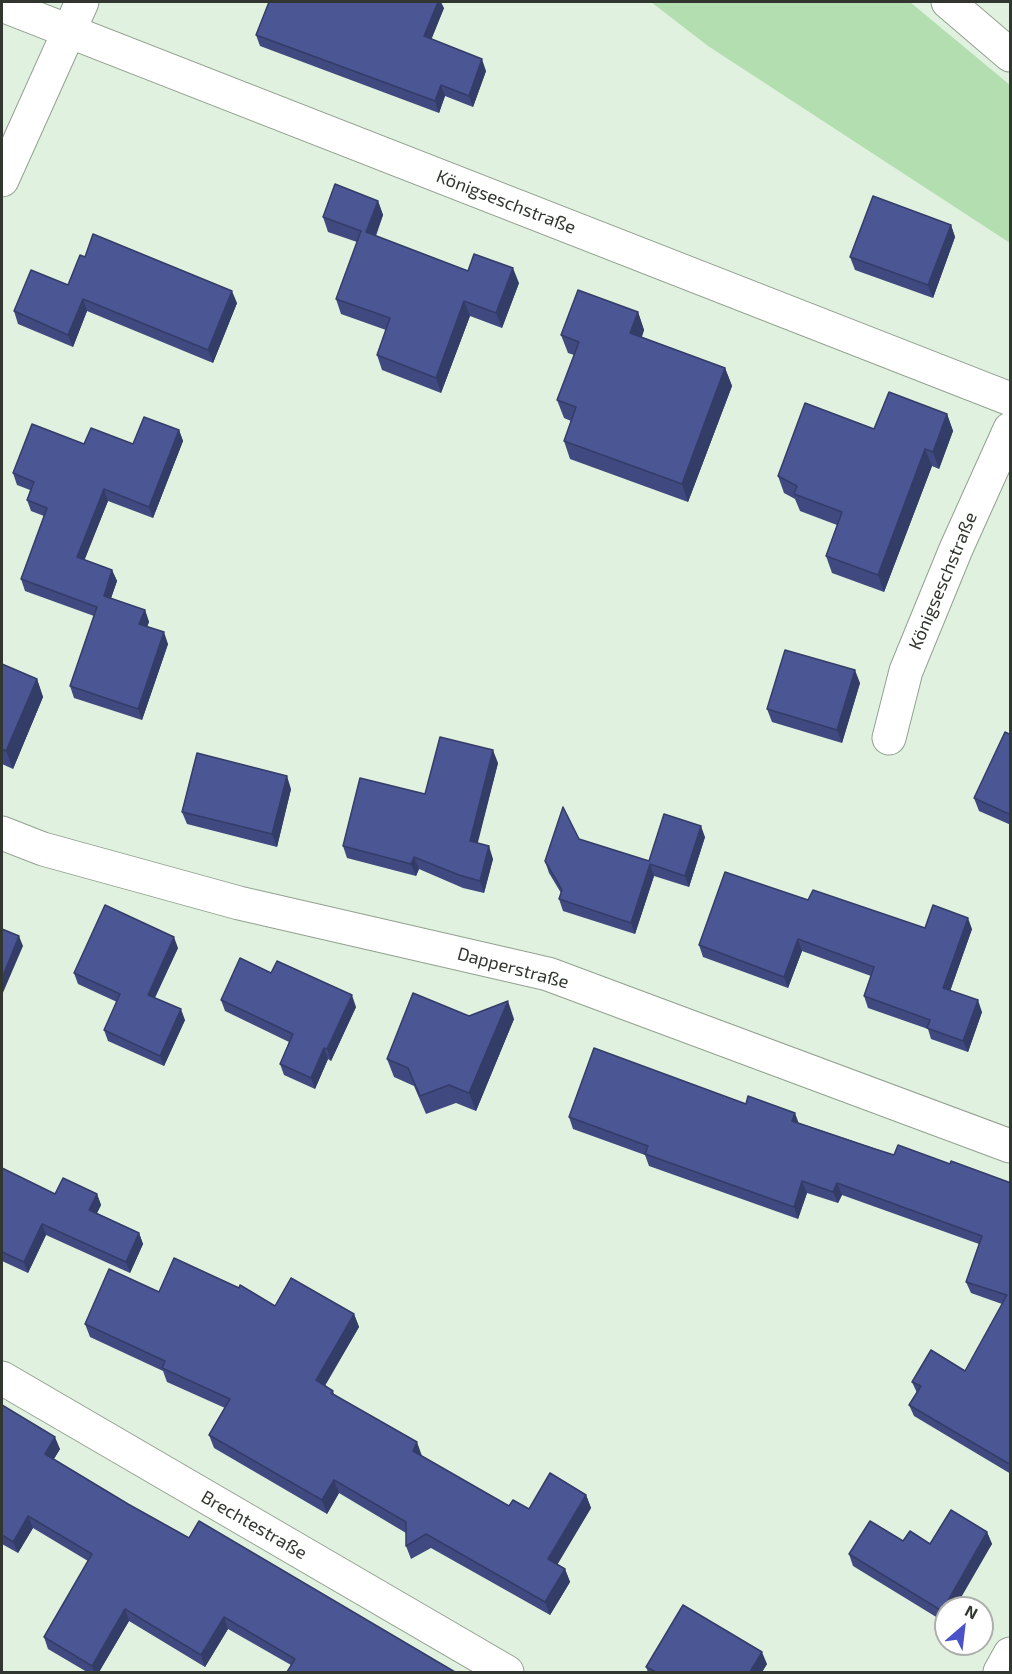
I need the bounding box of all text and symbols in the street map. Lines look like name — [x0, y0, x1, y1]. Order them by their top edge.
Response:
street label: Königseschstraße — [433, 165, 579, 239]
street label: Königseschstraße — [904, 509, 982, 653]
street label: Dapperstraße — [455, 943, 571, 993]
street label: Brechtestraße — [197, 1486, 311, 1564]
north arrow — [934, 1596, 994, 1656]
text: N — [962, 1600, 981, 1623]

